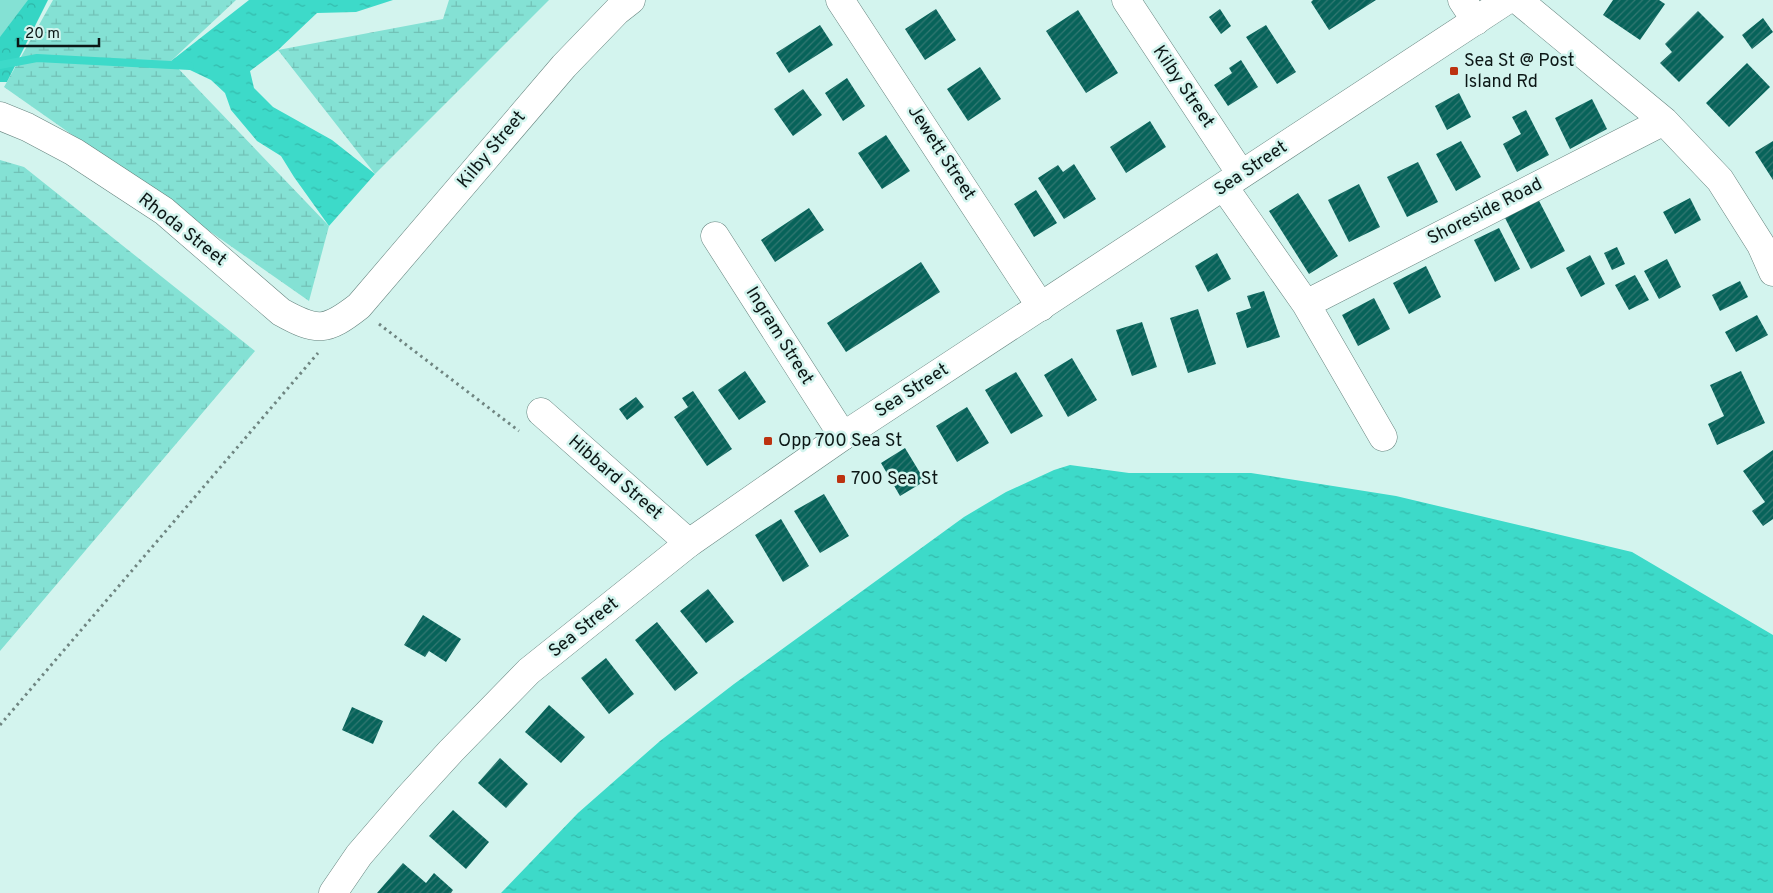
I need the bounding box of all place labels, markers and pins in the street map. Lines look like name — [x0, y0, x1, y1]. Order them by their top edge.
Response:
place label: Sea St @ Post Island Rd — [1464, 50, 1575, 94]
marker: Sea St @ Post Island Rd — [1448, 65, 1460, 77]
place label: Opp 700 Sea St — [778, 430, 902, 453]
marker: Opp 700 Sea St — [762, 435, 774, 447]
place label: 700 Sea St — [851, 468, 938, 491]
marker: 700 Sea St — [835, 473, 847, 485]

